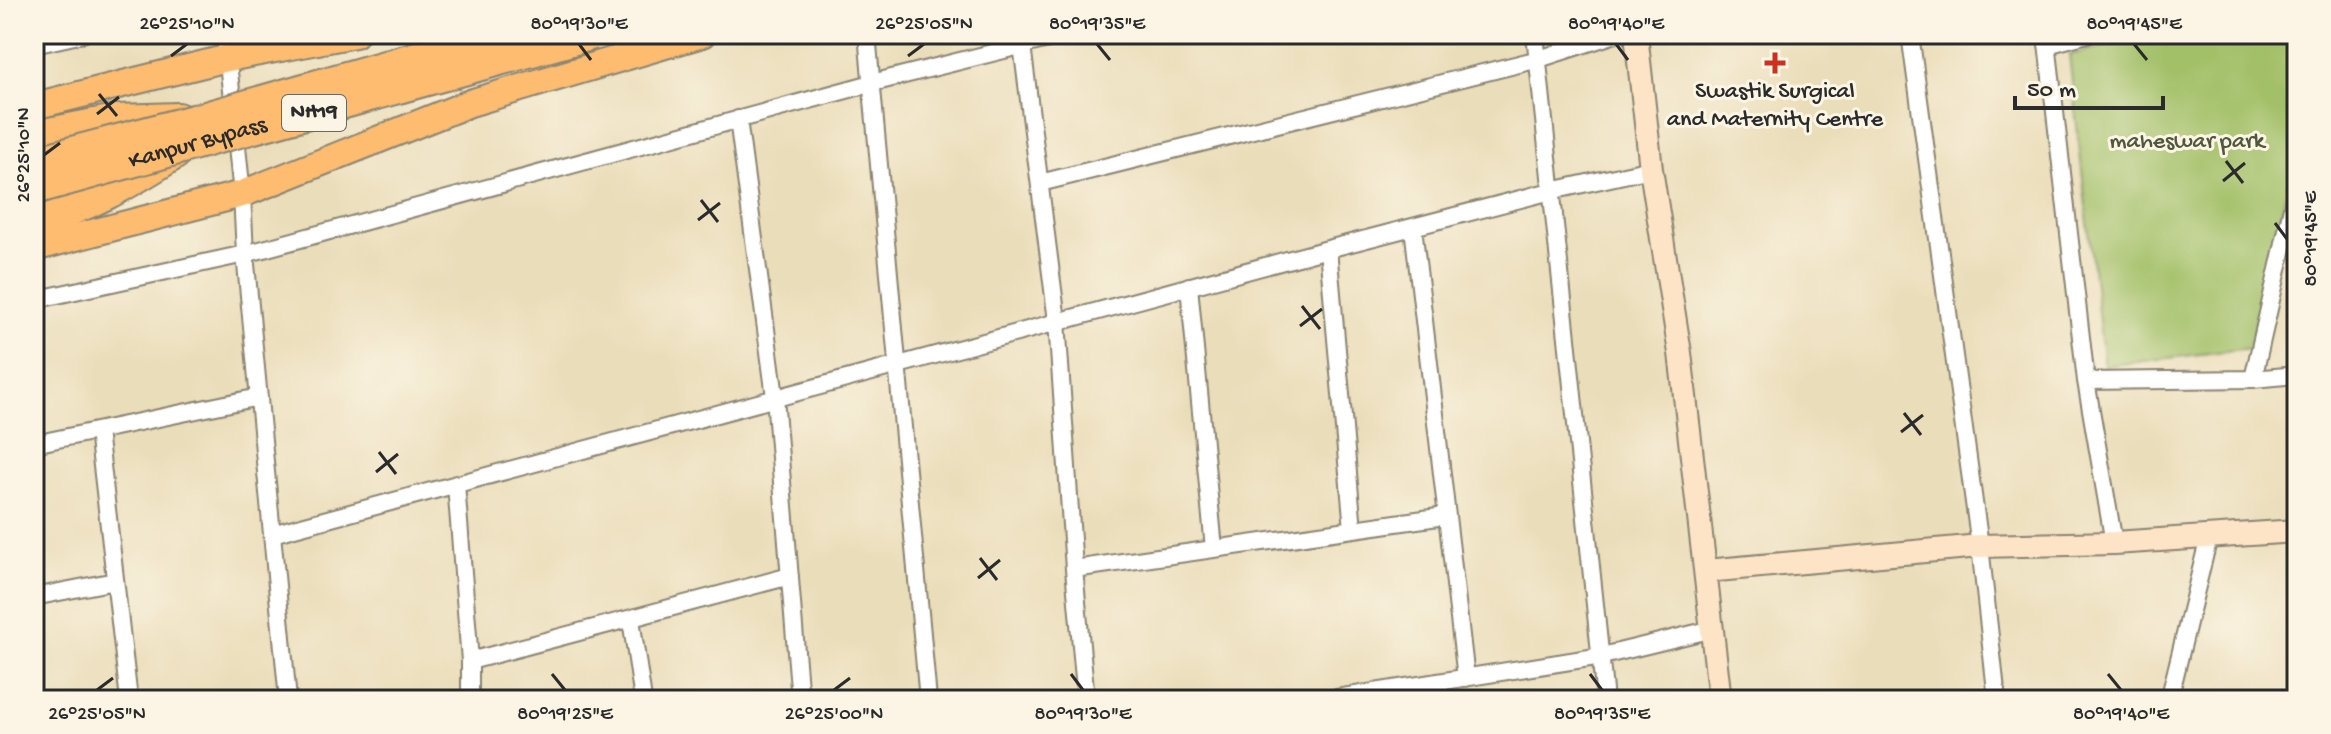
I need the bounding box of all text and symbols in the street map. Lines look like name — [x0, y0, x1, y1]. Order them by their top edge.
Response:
text: 26°25'10"N — [139, 14, 235, 37]
text: 80°19'30"E — [531, 14, 629, 37]
text: 26°25'05"N — [875, 14, 973, 37]
text: 80°19'35"E — [1049, 14, 1147, 37]
text: 80°19'40"E — [1568, 14, 1666, 37]
text: 80°19'45"E — [2086, 14, 2183, 37]
marker: Swastik Surgical and Maternity Centre — [1764, 52, 1786, 74]
scale bar — [2015, 60, 2163, 110]
text: 50 m — [2027, 77, 2076, 106]
place label: Swastik Surgical and Maternity Centre — [1667, 78, 1884, 135]
road number: NH19 — [282, 95, 346, 131]
text: 26°25'10"N — [14, 107, 37, 203]
street label: Kanpur Bypass — [125, 110, 271, 177]
park label: maheswar park — [2110, 128, 2267, 157]
text: 80°19'45"E — [2301, 190, 2324, 287]
text: 26°25'05"N — [48, 704, 146, 727]
text: 80°19'25"E — [517, 704, 614, 727]
text: 26°25'00"N — [785, 704, 883, 727]
text: 80°19'30"E — [1035, 704, 1133, 727]
text: 80°19'35"E — [1554, 704, 1652, 727]
text: 80°19'40"E — [2073, 704, 2171, 727]

